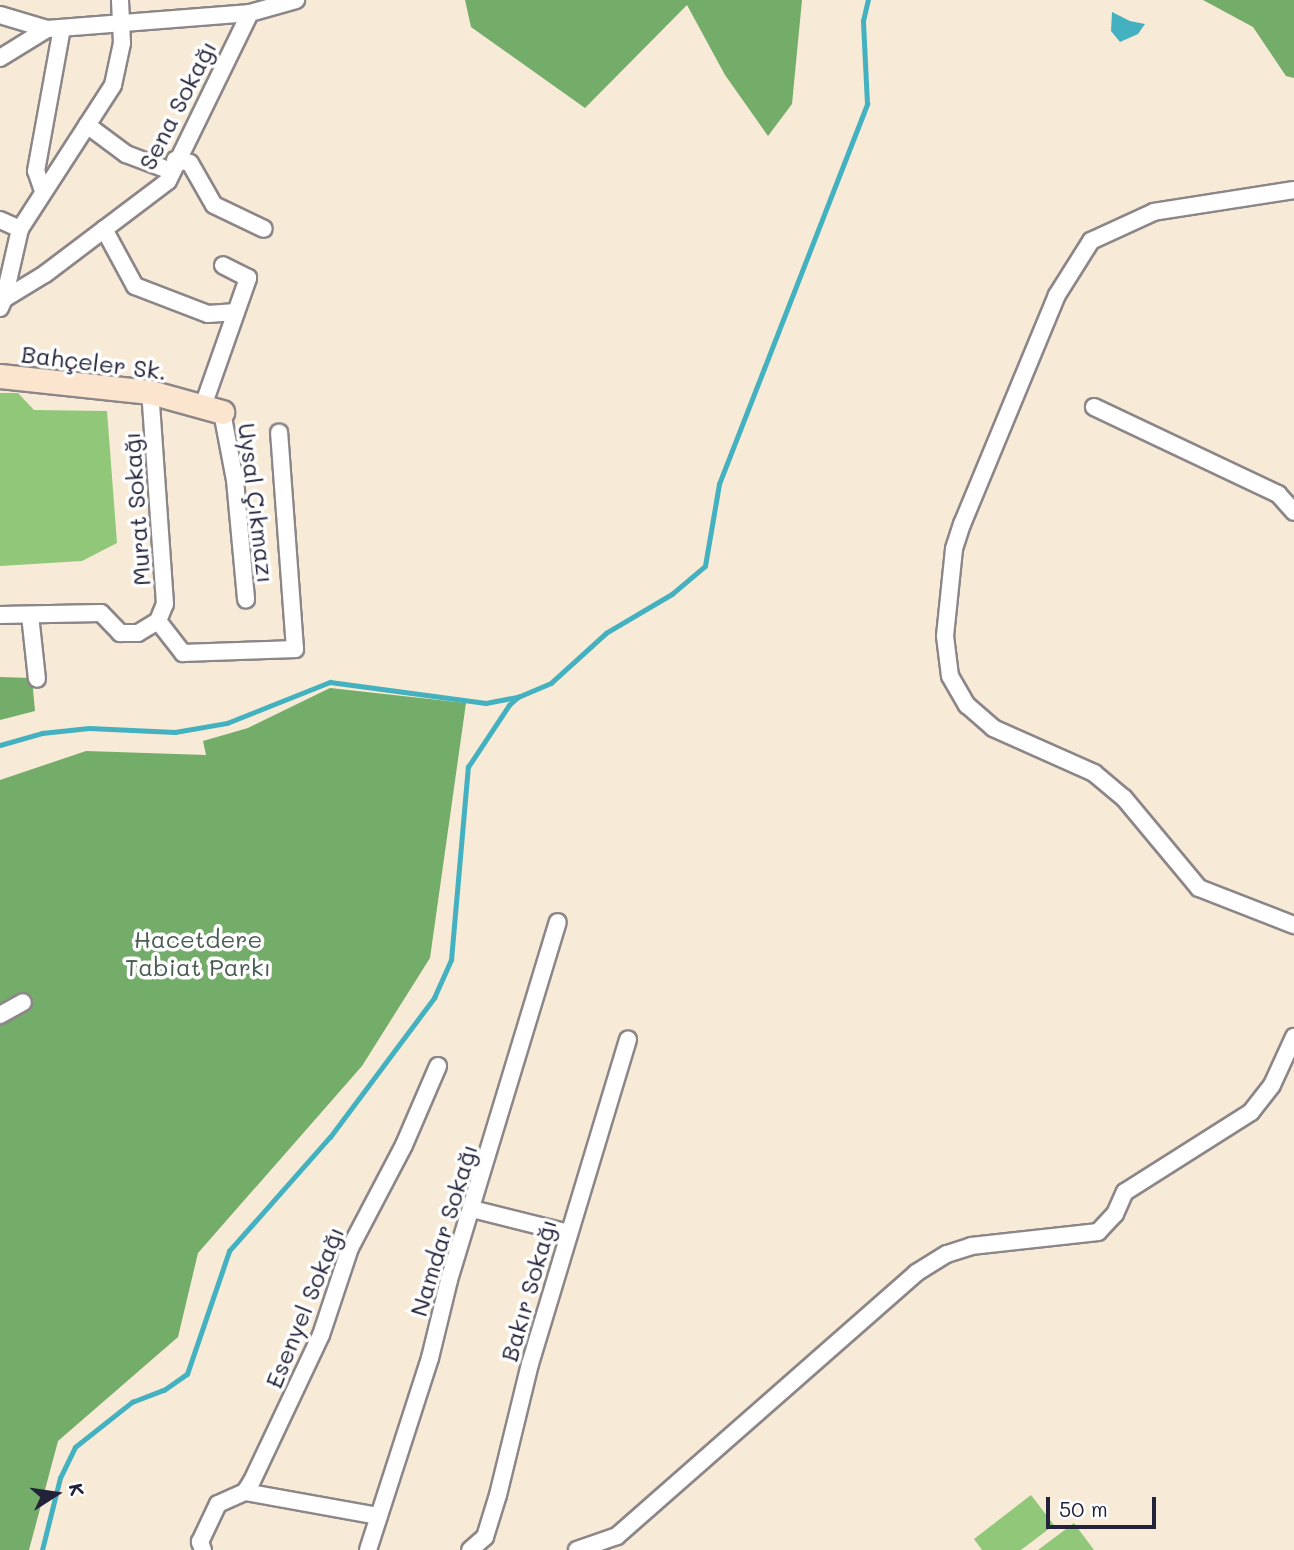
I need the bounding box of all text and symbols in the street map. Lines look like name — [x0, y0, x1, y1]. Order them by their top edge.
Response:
street label: Sena Sokağı — [132, 36, 222, 174]
street label: Bahçeler Sk. — [20, 339, 168, 385]
street label: Uysal Çıkmazı — [233, 421, 281, 585]
street label: Murat Sokağı — [116, 431, 156, 587]
park label: Hacetdere Tabiat Parkı — [125, 925, 271, 981]
street label: Namdar Sokağı — [403, 1140, 483, 1320]
street label: Bakır Sokağı — [494, 1215, 562, 1365]
street label: Esenyel Sokağı — [259, 1222, 349, 1392]
north arrow — [21, 1459, 91, 1529]
text: K — [64, 1481, 91, 1498]
scale bar — [1049, 1484, 1159, 1528]
text: 50 m — [1059, 1495, 1108, 1522]

